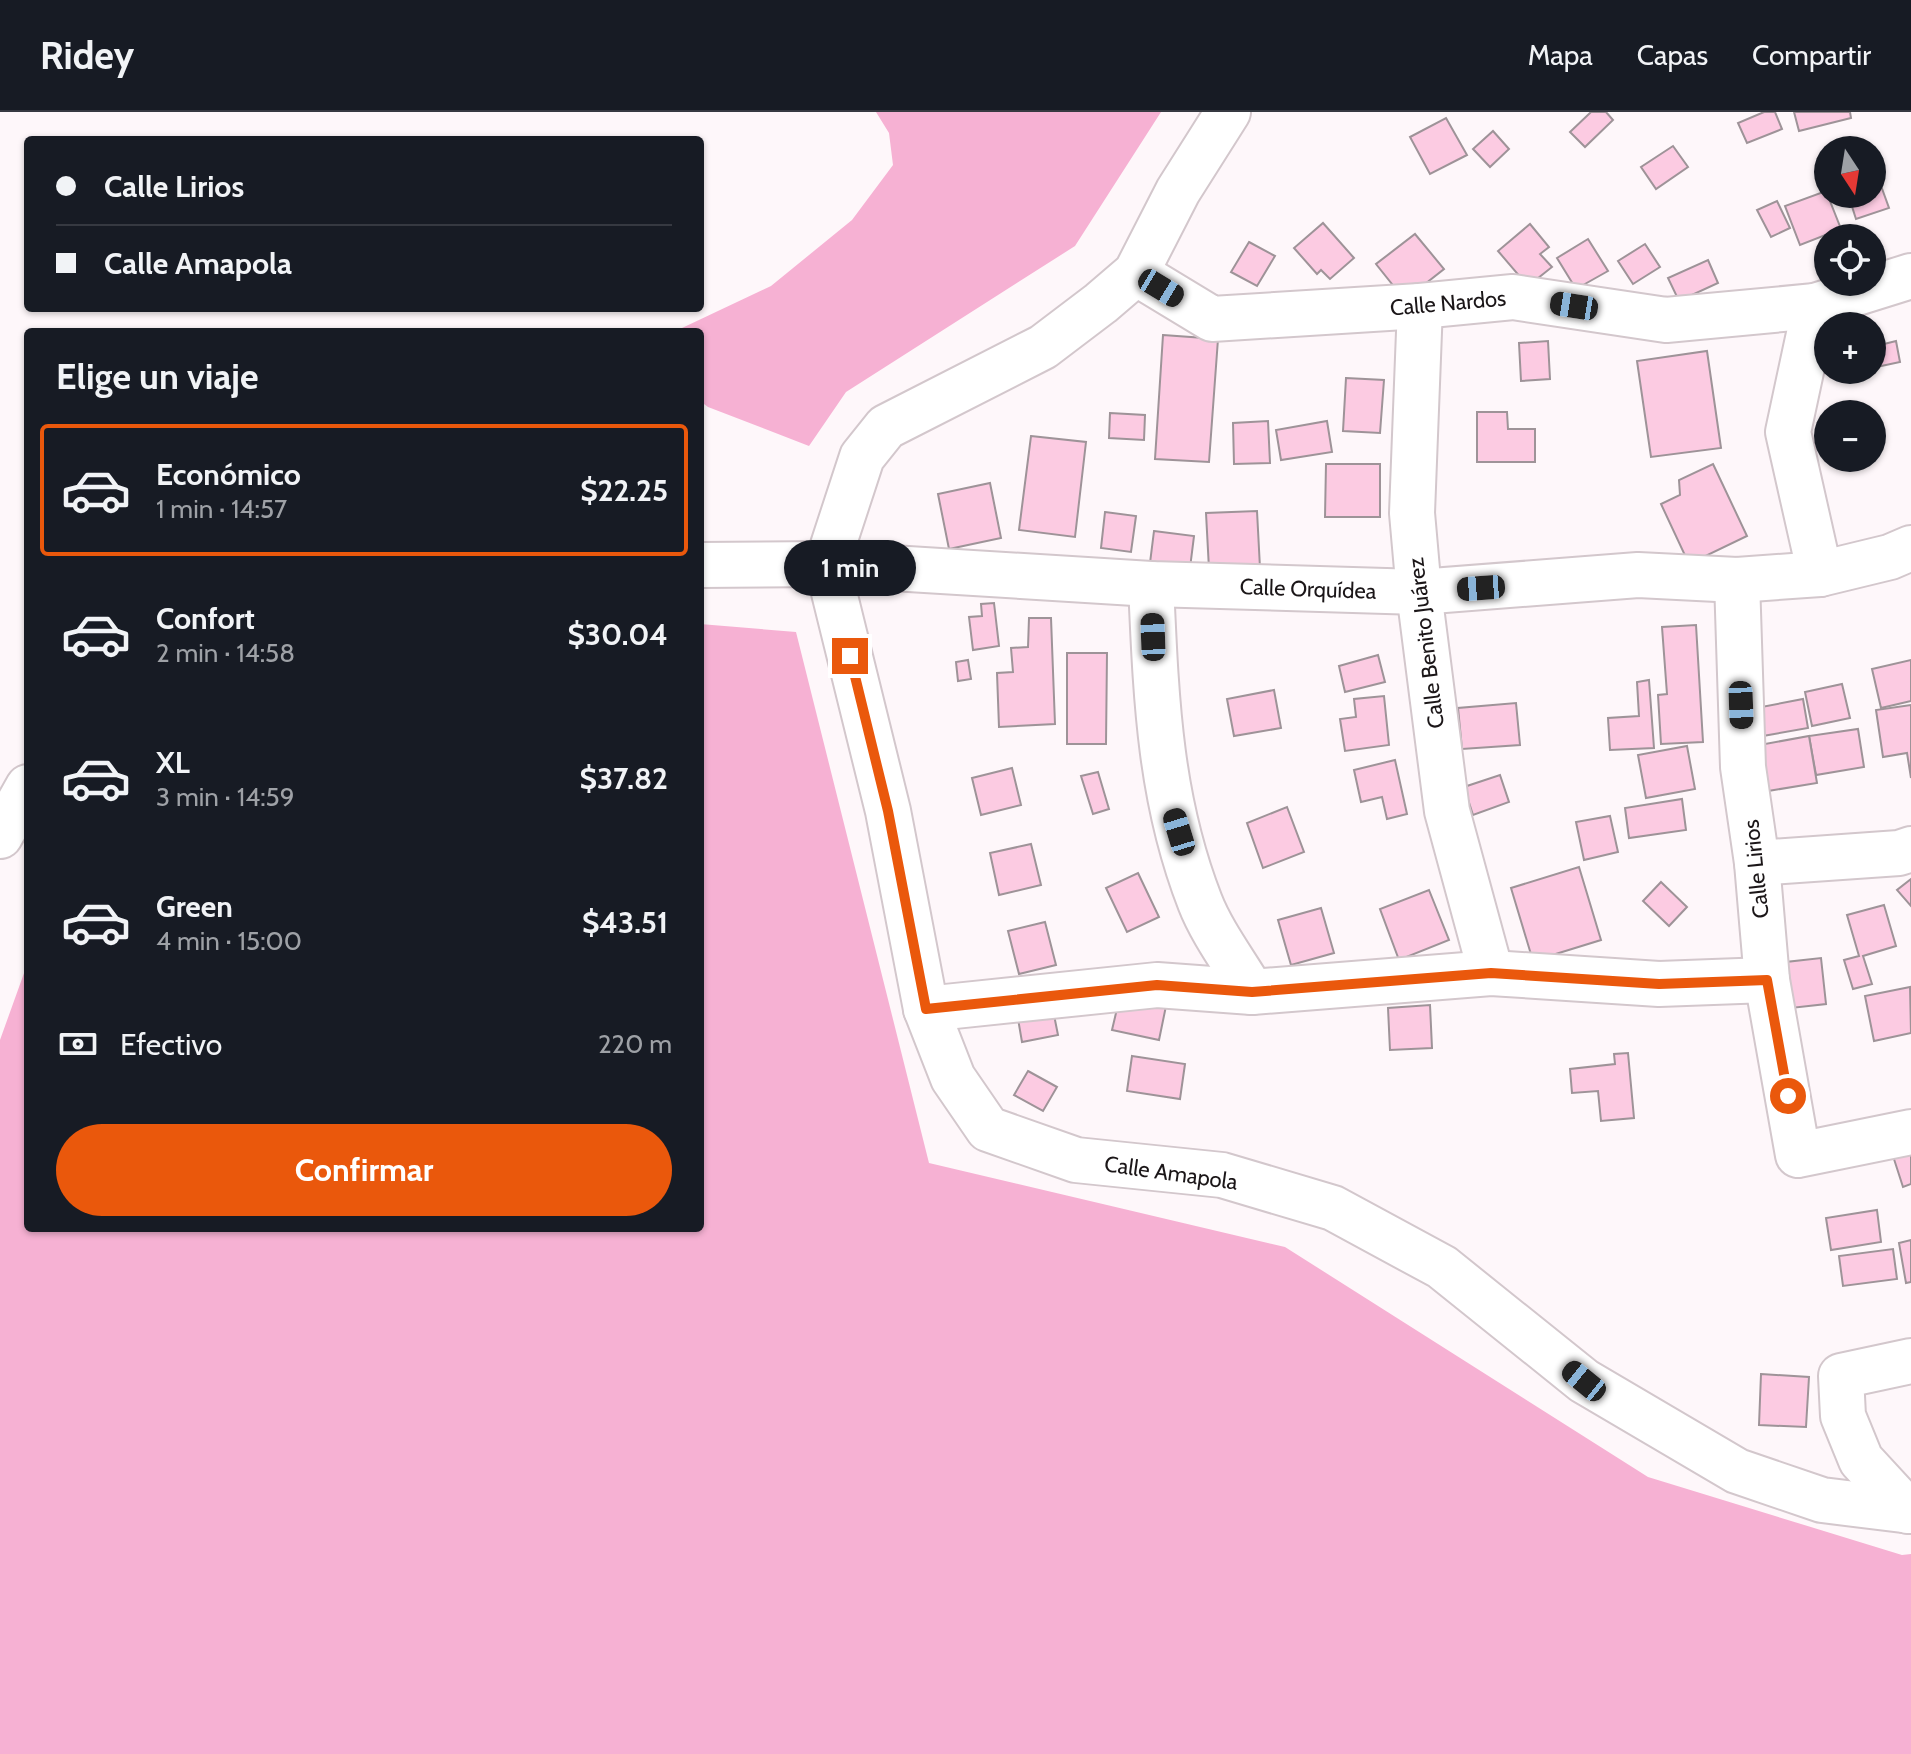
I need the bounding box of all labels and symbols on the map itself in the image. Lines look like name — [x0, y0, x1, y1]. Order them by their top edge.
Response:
north arrow — [1814, 136, 1886, 208]
car — [1134, 265, 1188, 311]
street label: Calle Nardos — [1389, 284, 1507, 322]
car — [1548, 290, 1600, 322]
callout: 1 min — [784, 540, 916, 596]
street label: Calle Benito Juárez — [1402, 556, 1450, 730]
street label: Calle Orquídea — [1239, 573, 1377, 605]
car — [1456, 574, 1506, 602]
car — [1140, 613, 1166, 661]
route end — [832, 638, 868, 674]
car — [1728, 681, 1754, 729]
car — [1161, 806, 1197, 858]
street label: Calle Lirios — [1737, 818, 1775, 920]
route start — [1770, 1078, 1806, 1114]
street label: Calle Amapola — [1103, 1150, 1240, 1196]
car — [1558, 1357, 1610, 1405]

